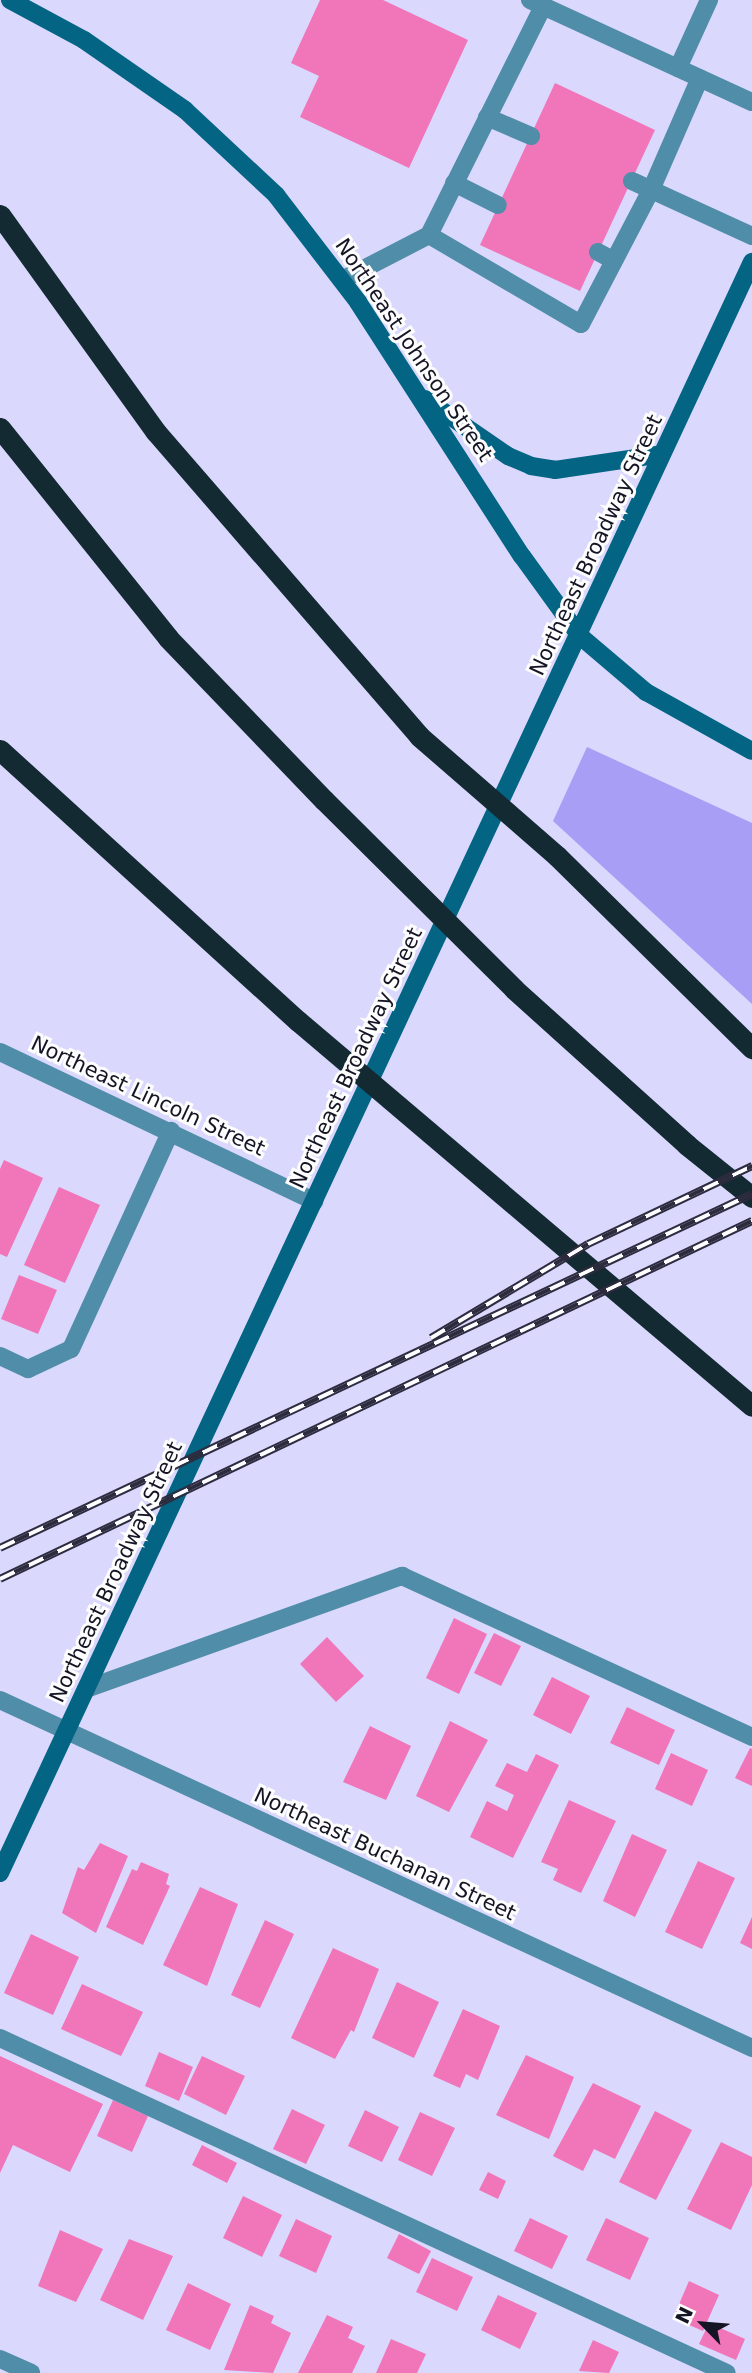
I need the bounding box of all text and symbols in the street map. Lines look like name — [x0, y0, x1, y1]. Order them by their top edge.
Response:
street label: Northeast Johnson Street — [330, 234, 498, 466]
street label: Northeast Broadway Street — [524, 411, 668, 679]
street label: Northeast Broadway Street — [284, 924, 428, 1192]
street label: Northeast Lincoln Street — [27, 1031, 269, 1161]
street label: Northeast Broadway Street — [44, 1438, 188, 1706]
street label: Northeast Buchanan Street — [250, 1782, 520, 1926]
north arrow — [668, 2289, 738, 2359]
text: N — [671, 2303, 697, 2327]

